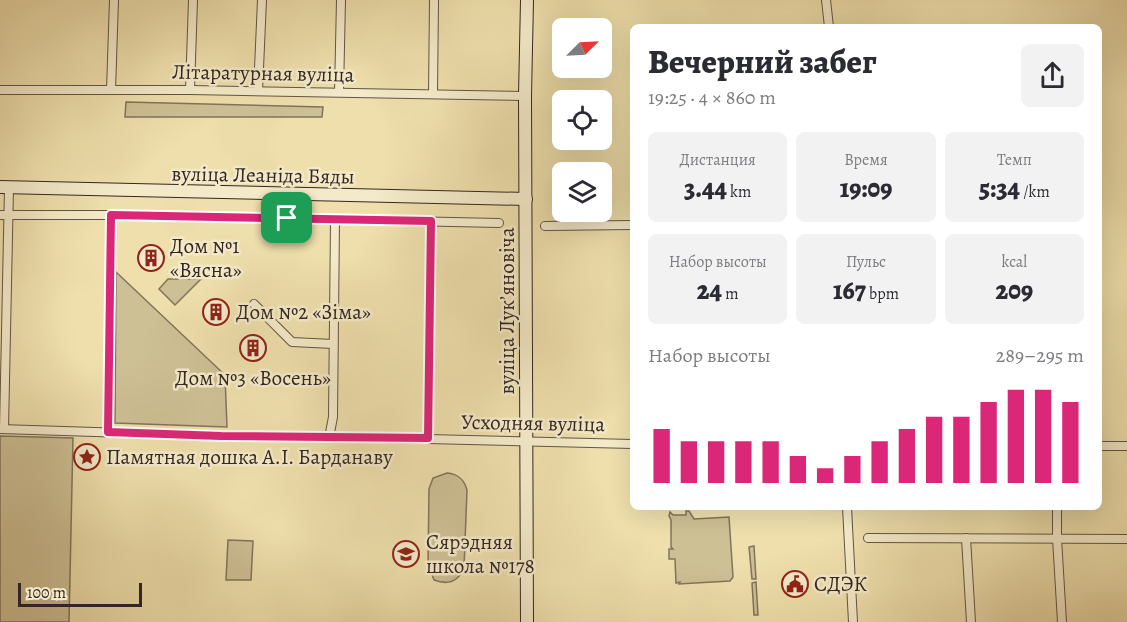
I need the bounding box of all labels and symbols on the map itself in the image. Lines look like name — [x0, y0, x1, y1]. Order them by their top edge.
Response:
north arrow — [552, 18, 612, 78]
street label: Літаратурная вуліца — [172, 57, 355, 89]
street label: вуліца Леаніда Бяды — [171, 159, 355, 191]
pin — [261, 192, 312, 243]
street label: вуліца Лукʼяновіча — [493, 227, 521, 395]
place label: Дом №1 «Вясна» — [170, 232, 242, 284]
building icon: Дом №1 «Вясна» — [136, 243, 166, 273]
building icon: Дом №2 «Зіма» — [201, 297, 231, 327]
place label: Дом №2 «Зіма» — [236, 298, 371, 326]
building icon: Дом №3 «Восень» — [238, 333, 268, 363]
place label: Дом №3 «Восень» — [175, 364, 331, 392]
street label: Усходняя вуліца — [461, 408, 606, 438]
place icon: Памятная дошка А.І. Барданаву — [72, 442, 102, 472]
place label: Памятная дошка А.І. Барданаву — [106, 443, 393, 471]
place label: Сярэдняя школа №178 — [426, 528, 535, 580]
school or university icon: Сярэдняя школа №178 — [391, 539, 421, 569]
public building icon: СДЭК — [780, 569, 810, 599]
place label: СДЭК — [814, 570, 868, 598]
scale bar — [18, 580, 142, 608]

